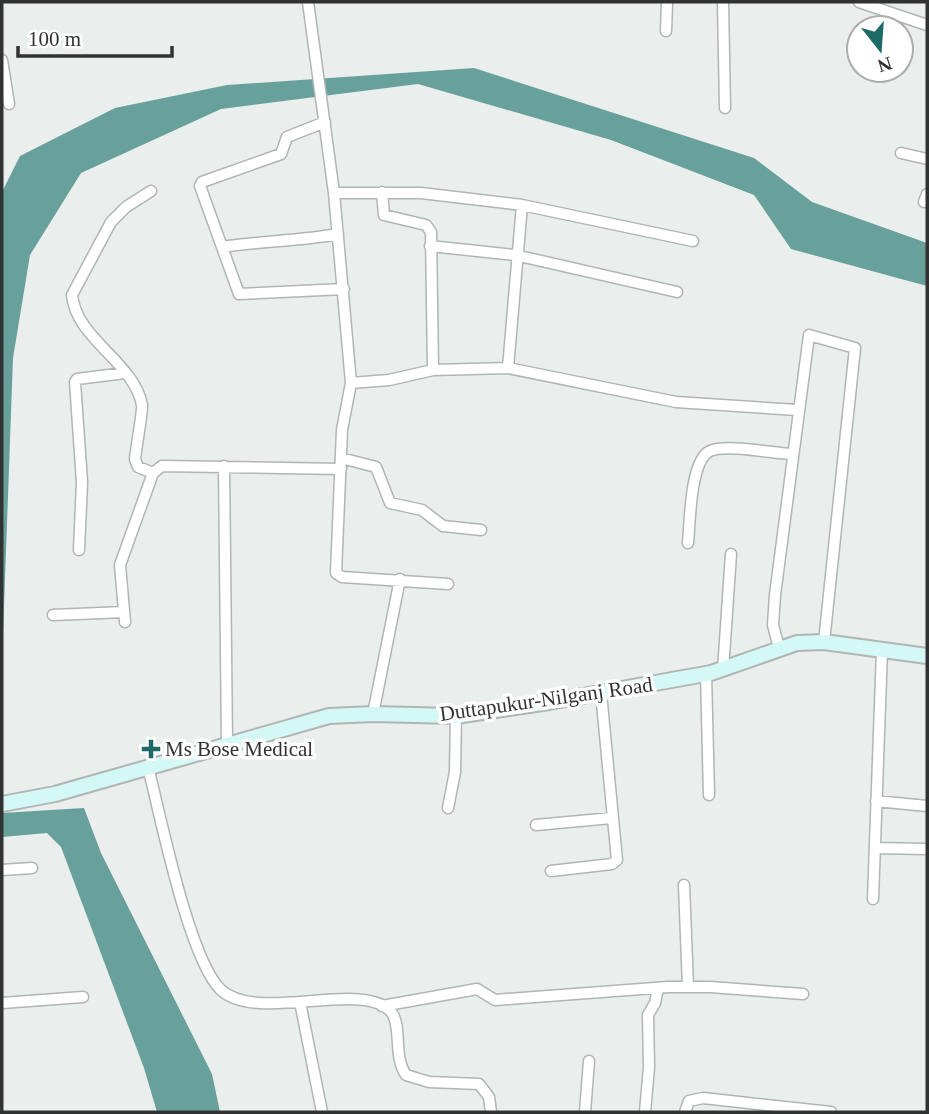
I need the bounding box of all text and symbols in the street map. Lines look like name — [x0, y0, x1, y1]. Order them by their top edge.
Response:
scale bar — [18, 14, 172, 58]
north arrow — [845, 14, 915, 84]
text: 100 m — [28, 27, 81, 51]
text: N — [875, 53, 894, 77]
street label: Duttapukur-Nilganj Road — [438, 672, 655, 726]
place label: Ms Bose Medical — [165, 737, 313, 761]
marker: Ms Bose Medical — [143, 741, 159, 757]

